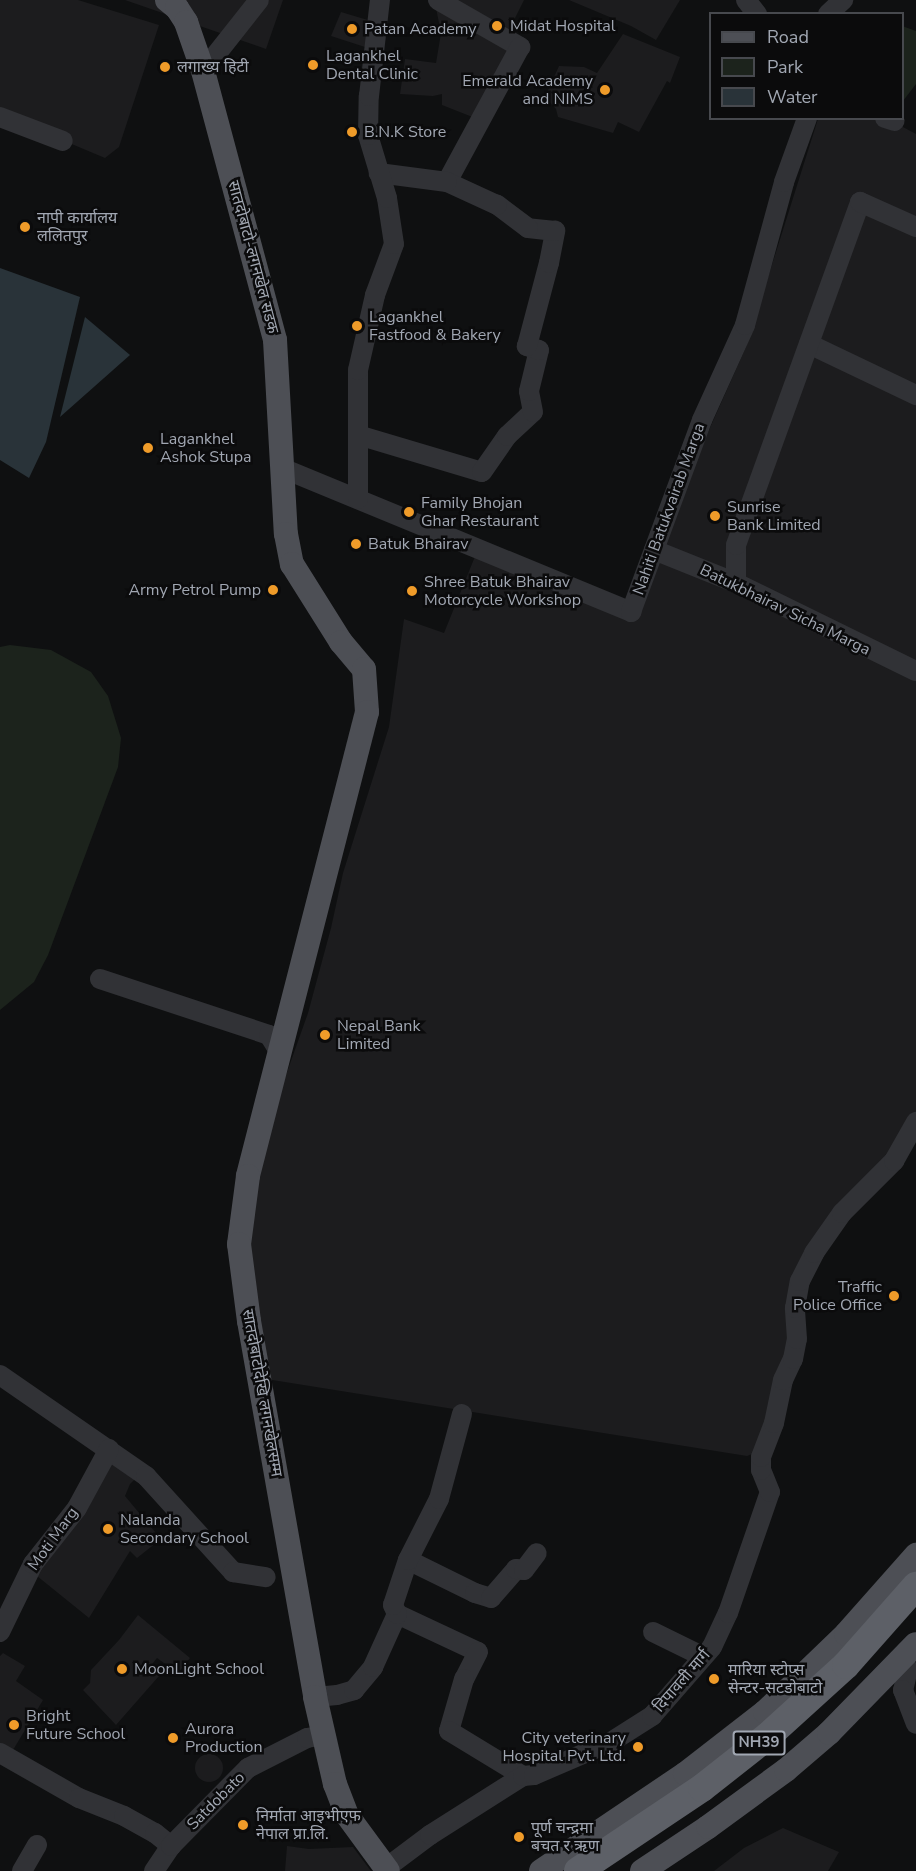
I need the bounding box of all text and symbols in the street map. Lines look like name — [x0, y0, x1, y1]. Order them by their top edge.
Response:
legend — [709, 12, 904, 120]
place label: Midat Hospital — [510, 16, 616, 36]
marker: Midat Hospital — [488, 17, 506, 35]
place label: Patan Academy — [364, 19, 477, 39]
marker: Patan Academy — [345, 22, 359, 36]
text: Road — [767, 25, 809, 49]
place label: Lagankhel Dental Clinic — [326, 46, 418, 84]
text: Park — [767, 55, 803, 79]
marker: Lagankhel Dental Clinic — [304, 56, 322, 74]
place label: लगाख्य हिटी — [177, 57, 249, 77]
marker: लगाख्य हिटी — [158, 60, 172, 74]
place label: Emerald Academy and NIMS — [462, 71, 593, 109]
marker: Emerald Academy and NIMS — [598, 83, 612, 97]
text: Water — [767, 85, 818, 109]
place label: B.N.K Store — [364, 122, 446, 142]
marker: B.N.K Store — [345, 125, 359, 139]
street label: सातदोबाटो-लगनखेल सडक — [223, 178, 283, 336]
place label: नापी कार्यालय ललितपुर — [37, 208, 117, 246]
marker: नापी कार्यालय ललितपुर — [18, 220, 32, 234]
place label: Lagankhel Fastfood & Bakery — [369, 307, 501, 345]
marker: Lagankhel Fastfood & Bakery — [350, 319, 364, 333]
street label: Nahiti Batukvairab Marga — [629, 420, 709, 598]
place label: Lagankhel Ashok Stupa — [160, 429, 252, 467]
marker: Lagankhel Ashok Stupa — [141, 441, 155, 455]
place label: Family Bhojan Ghar Restaurant — [421, 493, 539, 531]
place label: Sunrise Bank Limited — [727, 497, 821, 535]
marker: Family Bhojan Ghar Restaurant — [402, 505, 416, 519]
marker: Sunrise Bank Limited — [708, 509, 722, 523]
place label: Batuk Bhairav — [368, 534, 468, 554]
marker: Batuk Bhairav — [349, 537, 363, 551]
street label: Batukbhairav Sicha Marga — [697, 560, 873, 660]
place label: Shree Batuk Bhairav Motorcycle Workshop — [424, 572, 581, 610]
place label: Army Petrol Pump — [128, 580, 261, 600]
marker: Army Petrol Pump — [266, 583, 280, 597]
marker: Shree Batuk Bhairav Motorcycle Workshop — [405, 584, 419, 598]
place label: Nepal Bank Limited — [337, 1016, 420, 1054]
marker: Nepal Bank Limited — [318, 1028, 332, 1042]
place label: Traffic Police Office — [793, 1277, 882, 1315]
marker: Traffic Police Office — [887, 1289, 901, 1303]
street label: सातदोबाटोदेखि लगनखेलसम्म — [238, 1308, 286, 1478]
street label: Moti Marg — [24, 1504, 82, 1574]
place label: Nalanda Secondary School — [120, 1510, 249, 1548]
marker: Nalanda Secondary School — [101, 1522, 115, 1536]
street label: दिपावली मार्ग — [650, 1646, 714, 1716]
place label: MoonLight School — [134, 1659, 264, 1679]
place label: मारिया स्टोप्स सेन्टर-सटडोबाटो — [728, 1660, 822, 1698]
marker: MoonLight School — [115, 1662, 129, 1676]
marker: मारिया स्टोप्स सेन्टर-सटडोबाटो — [705, 1670, 723, 1688]
place label: Bright Future School — [26, 1706, 125, 1744]
marker: Bright Future School — [7, 1718, 21, 1732]
place label: Aurora Production — [185, 1719, 263, 1757]
place label: City veterinary Hospital Pvt. Ltd. — [502, 1728, 626, 1766]
marker: Aurora Production — [166, 1731, 180, 1745]
road number: NH39 — [732, 1731, 786, 1755]
marker: City veterinary Hospital Pvt. Ltd. — [631, 1740, 645, 1754]
street label: Satdobato — [183, 1768, 249, 1834]
place label: निर्माता आइभीएफ नेपाल प्रा.लि. — [256, 1806, 361, 1844]
marker: निर्माता आइभीएफ नेपाल प्रा.लि. — [234, 1816, 252, 1834]
place label: पूर्ण चन्द्रमा बचत र ऋण — [531, 1818, 599, 1856]
marker: पूर्ण चन्द्रमा बचत र ऋण — [512, 1830, 526, 1844]

